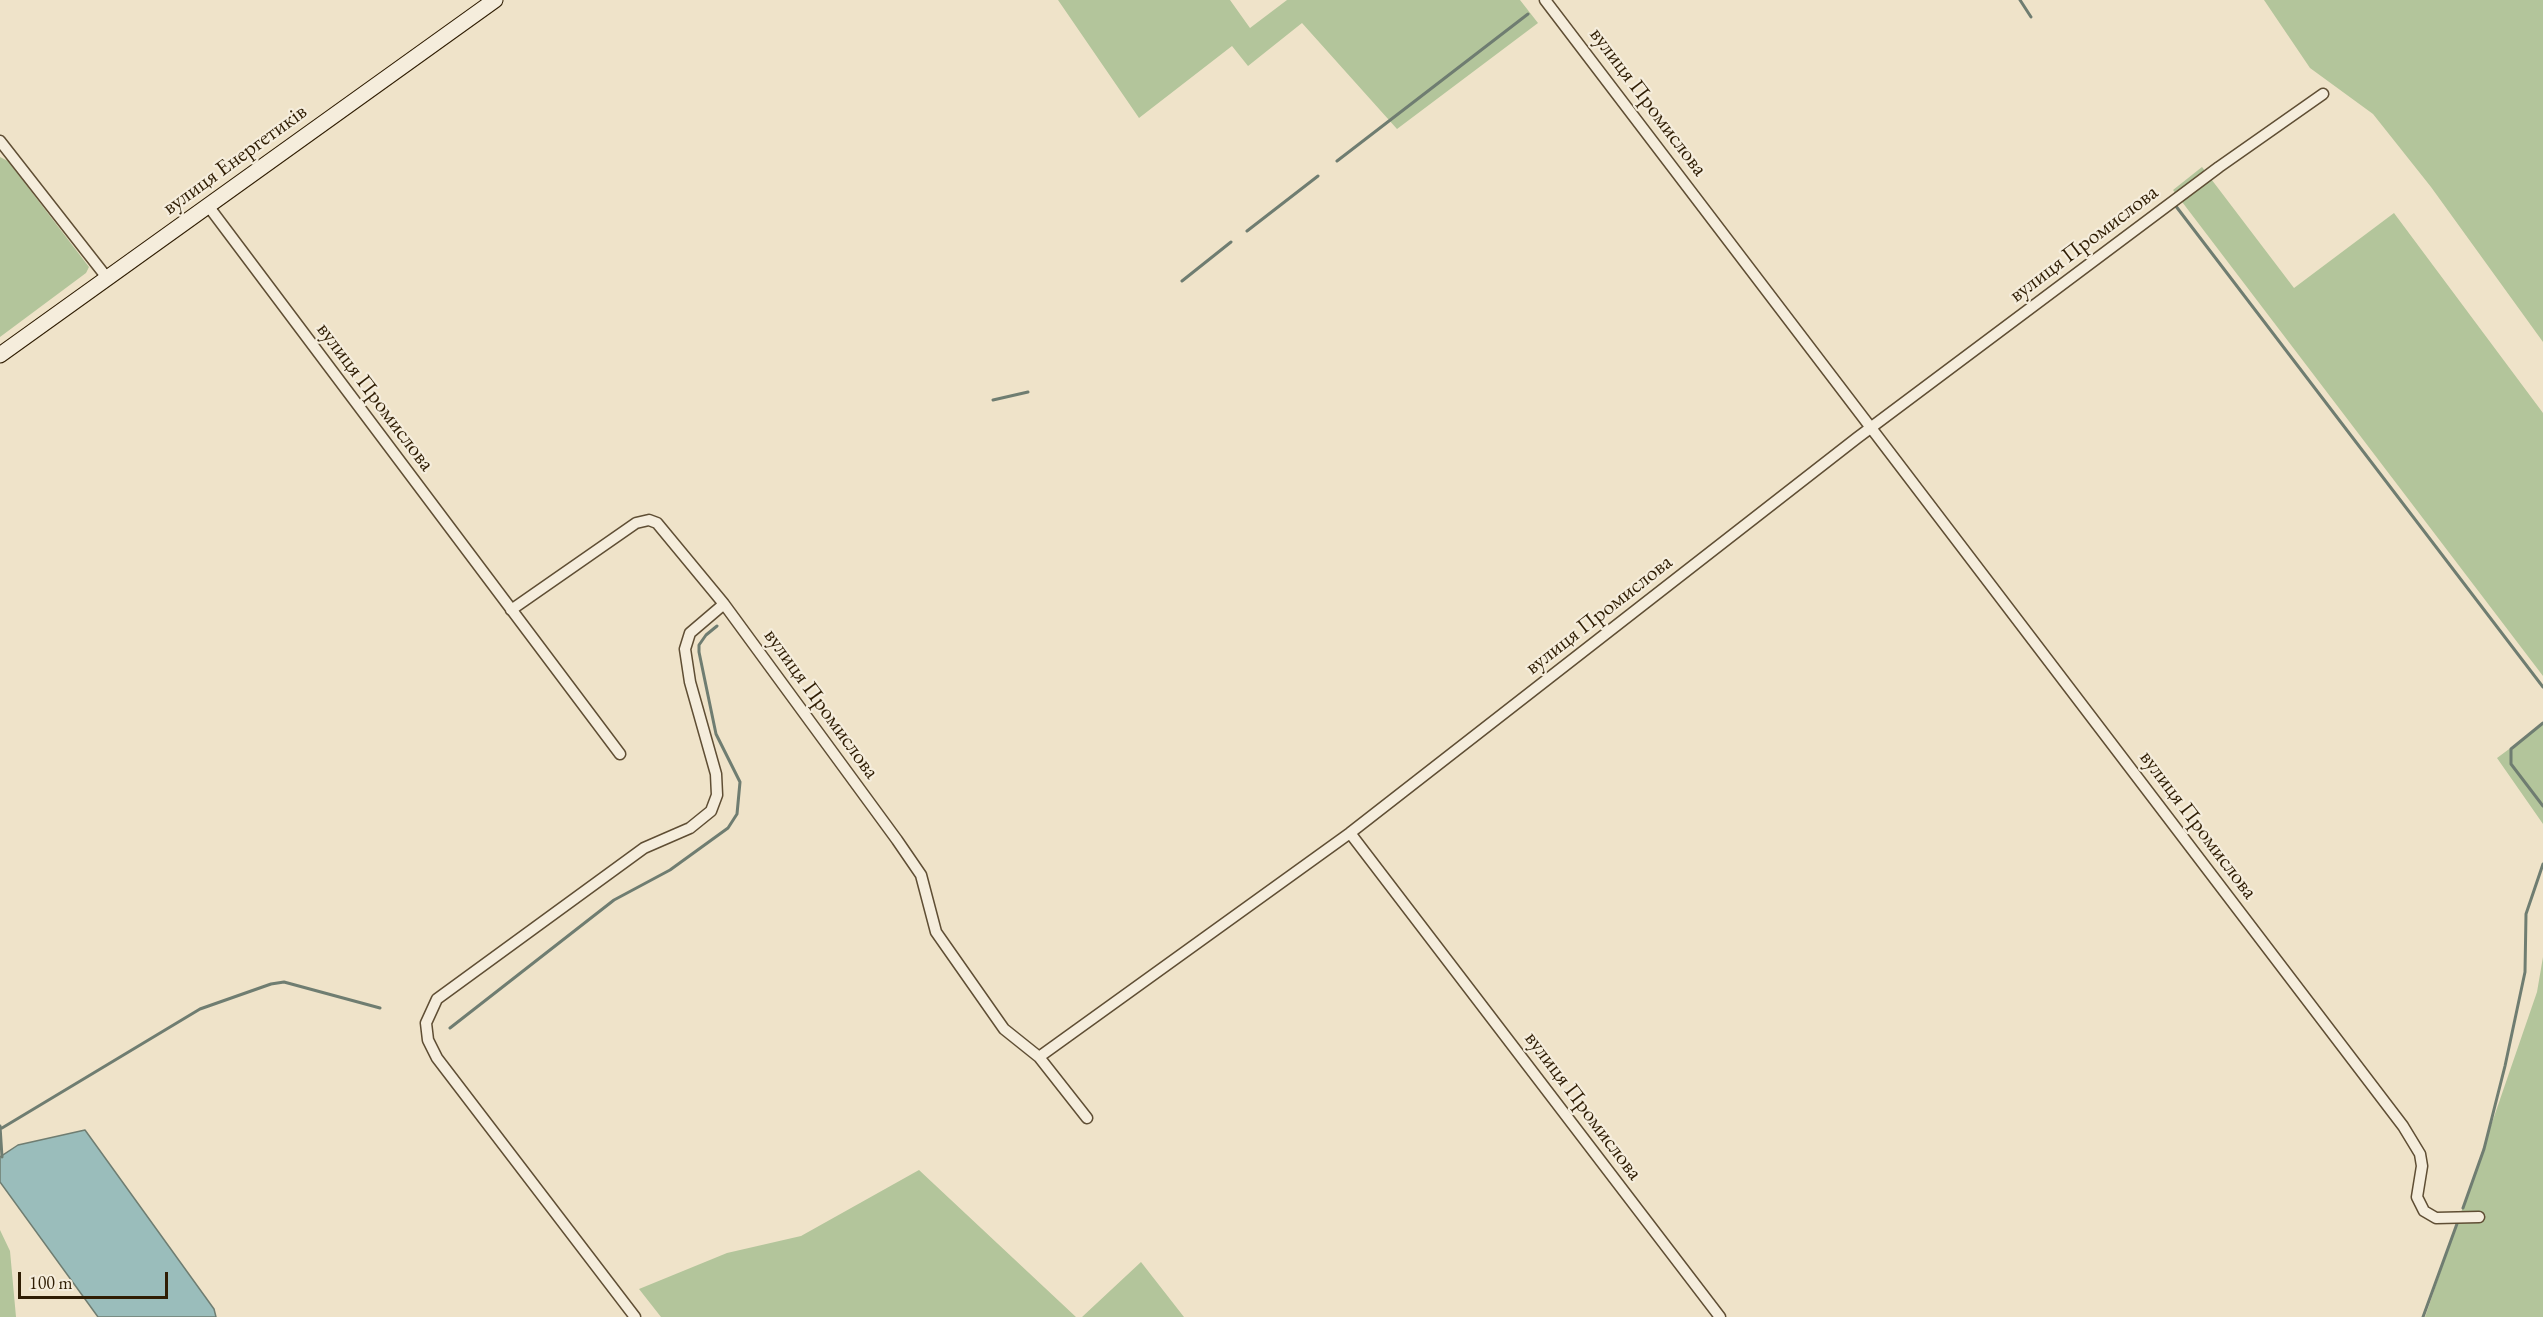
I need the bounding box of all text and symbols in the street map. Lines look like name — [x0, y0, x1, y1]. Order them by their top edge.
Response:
street label: вулиця Промислова — [1583, 22, 1713, 182]
street label: вулиця Енергетиків — [158, 99, 312, 221]
street label: вулиця Промислова — [2004, 179, 2164, 309]
street label: вулиця Промислова — [310, 317, 440, 477]
street label: вулиця Промислова — [1520, 549, 1678, 681]
street label: вулиця Промислова — [758, 624, 884, 784]
street label: вулиця Промислова — [2133, 745, 2263, 905]
street label: вулиця Промислова — [1518, 1026, 1648, 1186]
scale bar — [21, 1260, 171, 1298]
text: 100 m — [29, 1271, 73, 1294]

